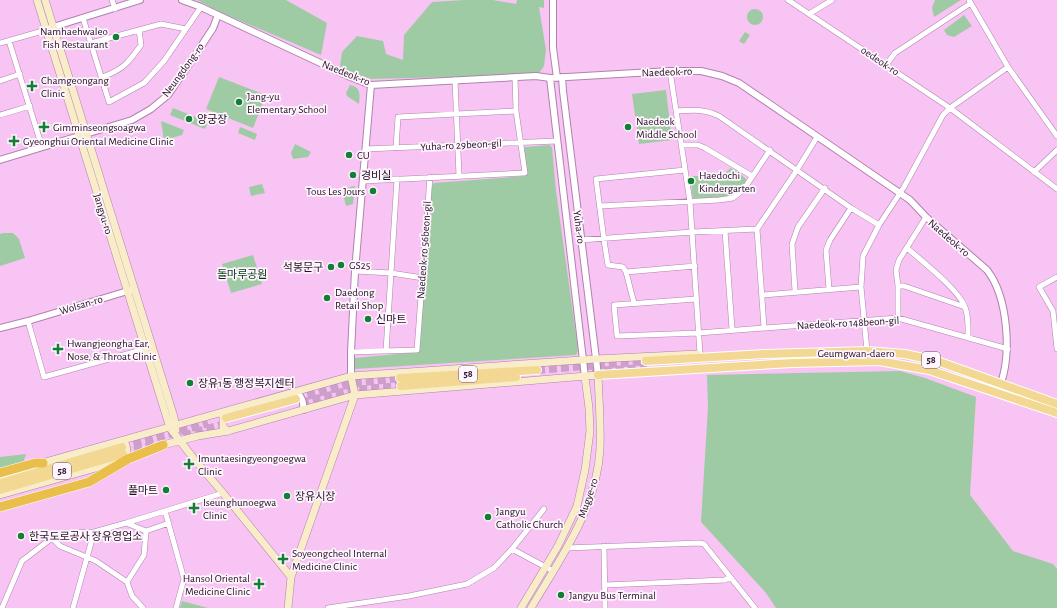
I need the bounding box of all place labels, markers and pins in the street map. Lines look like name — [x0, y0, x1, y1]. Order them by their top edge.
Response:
place label: Namhaehwaleo Fish Restaurant — [40, 26, 108, 50]
marker: Namhaehwaleo Fish Restaurant — [111, 32, 121, 42]
place label: Chamgeongang Clinic — [41, 75, 109, 99]
marker: Chamgeongang Clinic — [26, 80, 38, 92]
place label: Jang-yu Elementary School — [247, 91, 327, 115]
marker: Jang-yu Elementary School — [234, 97, 244, 107]
marker: 양궁장 — [184, 114, 194, 124]
place label: 양궁장 — [197, 114, 227, 125]
place label: Naedeok Middle School — [636, 116, 697, 140]
marker: Gimminseongsoagwa — [38, 121, 50, 133]
place label: Gimminseongsoagwa — [53, 122, 146, 133]
marker: Naedeok Middle School — [623, 122, 633, 132]
marker: Gyeonghui Oriental Medicine Clinic — [8, 135, 20, 147]
place label: Gyeonghui Oriental Medicine Clinic — [23, 136, 174, 147]
marker: CU — [344, 150, 354, 160]
place label: CU — [357, 150, 370, 161]
marker: 경비실 — [348, 170, 358, 180]
place label: 경비실 — [361, 170, 391, 181]
place label: Haedochi Kindergarten — [699, 170, 756, 194]
marker: Haedochi Kindergarten — [686, 176, 696, 186]
place label: Tous Les Jours — [306, 186, 365, 197]
marker: Tous Les Jours — [368, 186, 378, 196]
marker: GS25 — [336, 260, 346, 270]
place label: GS25 — [349, 260, 371, 271]
place label: 석봉문구 — [283, 262, 323, 273]
marker: 석봉문구 — [326, 262, 336, 272]
place label: Daedong Retail Shop — [335, 287, 384, 311]
marker: Daedong Retail Shop — [322, 293, 332, 303]
marker: 신마트 — [363, 314, 373, 324]
place label: 신마트 — [376, 314, 406, 325]
place label: Hwangjeongha Ear, Nose, & Throat Clinic — [67, 338, 157, 362]
marker: Hwangjeongha Ear, Nose, & Throat Clinic — [52, 343, 64, 355]
marker: 장유1동 행정복지센터 — [185, 378, 195, 388]
place label: 장유1동 행정복지센터 — [198, 378, 295, 389]
place label: Imuntaesingyeongoegwa Clinic — [198, 453, 306, 477]
marker: Imuntaesingyeongoegwa Clinic — [183, 458, 195, 470]
place label: 풀마트 — [128, 485, 158, 496]
marker: 풀마트 — [161, 485, 171, 495]
marker: 장유시장 — [282, 491, 292, 501]
place label: 장유시장 — [295, 491, 335, 502]
place label: Iseunghunoegwa Clinic — [203, 497, 276, 521]
marker: Iseunghunoegwa Clinic — [188, 502, 200, 514]
place label: Jangyu Catholic Church — [496, 506, 563, 530]
marker: Jangyu Catholic Church — [483, 512, 493, 522]
marker: 한국도로공사 장유영업소 — [16, 531, 26, 541]
place label: 한국도로공사 장유영업소 — [29, 531, 142, 542]
place label: Soyeongcheol Internal Medicine Clinic — [292, 548, 387, 572]
marker: Soyeongcheol Internal Medicine Clinic — [277, 553, 289, 565]
place label: Hansol Oriental Medicine Clinic — [183, 573, 251, 597]
marker: Hansol Oriental Medicine Clinic — [253, 578, 265, 590]
marker: Jangyu Bus Terminal — [556, 590, 566, 600]
place label: Jangyu Bus Terminal — [569, 590, 656, 601]

